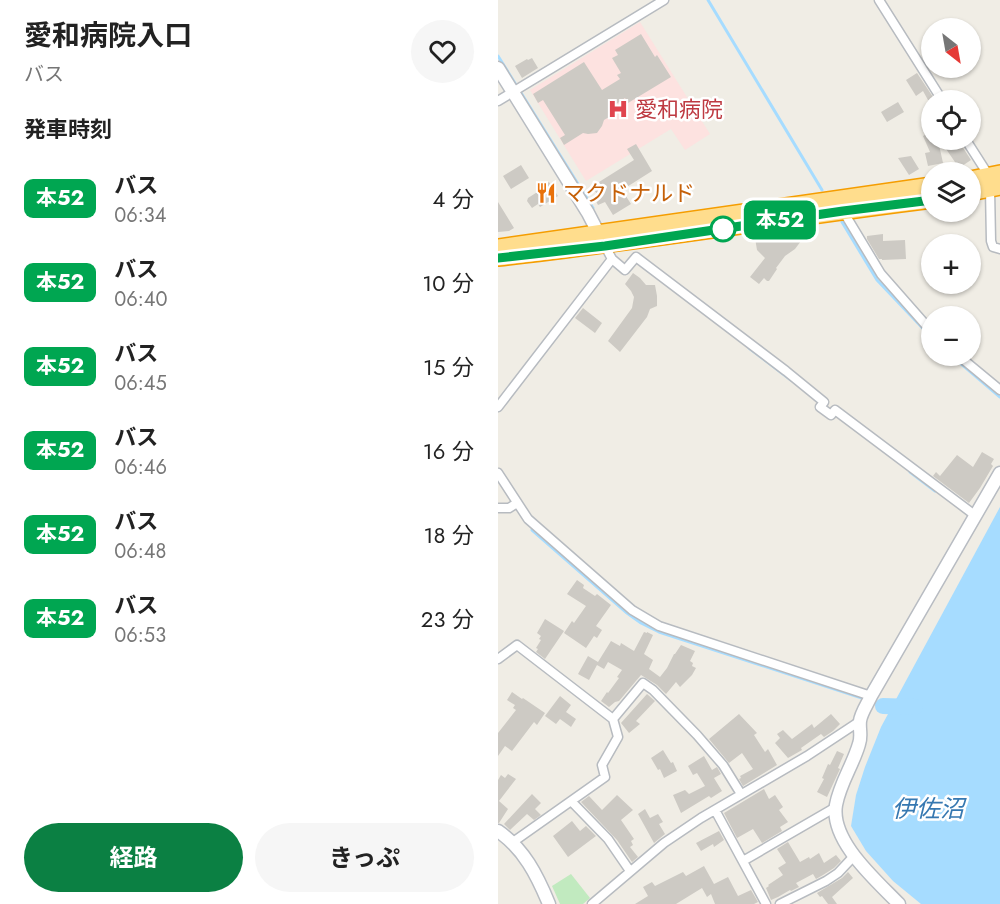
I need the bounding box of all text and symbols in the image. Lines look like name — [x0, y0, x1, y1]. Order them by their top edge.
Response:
text: 愛和病院入口 — [24, 15, 192, 56]
north arrow — [921, 18, 981, 78]
map controls — [921, 18, 981, 366]
button: heart — [411, 20, 474, 83]
text: バス — [24, 60, 64, 89]
button: locate — [921, 90, 981, 150]
place label: 愛和病院 — [635, 93, 723, 125]
hospital icon: 愛和病院 — [606, 97, 630, 121]
text: 発車時刻 — [24, 113, 112, 145]
button: layers — [921, 162, 981, 222]
text: バス — [114, 169, 158, 201]
place label: マクドナルド — [563, 177, 695, 209]
restaurant icon: マクドナルド — [534, 181, 558, 205]
text: 本52 — [36, 183, 84, 213]
text: 4 分 — [433, 183, 474, 215]
line badge: 本52 — [746, 200, 814, 240]
text: 06:34 — [114, 201, 166, 230]
text: 本52 — [756, 205, 804, 235]
unlabelled marker — [710, 216, 736, 242]
button: + — [921, 234, 981, 294]
text: バス — [114, 253, 158, 285]
text: 本52 — [36, 267, 84, 297]
text: 10 分 — [422, 267, 474, 299]
text: 06:40 — [114, 285, 168, 314]
button: − — [921, 306, 981, 366]
text: バス — [114, 337, 158, 369]
text: 本52 — [36, 351, 84, 381]
text: 15 分 — [423, 351, 474, 383]
text: 06:45 — [114, 369, 167, 398]
text: バス — [114, 421, 158, 453]
text: 本52 — [36, 435, 84, 465]
text: 16 分 — [423, 435, 474, 467]
text: 06:46 — [114, 453, 167, 482]
text: バス — [114, 505, 158, 537]
text: 本52 — [36, 519, 84, 549]
text: 18 分 — [423, 519, 474, 551]
text: 06:48 — [114, 537, 166, 566]
text: バス — [114, 589, 158, 621]
text: 本52 — [36, 603, 84, 633]
text: 23 分 — [421, 603, 474, 635]
text: 06:53 — [114, 621, 166, 650]
water label: 伊佐沼 — [892, 791, 967, 826]
button: 経路 — [24, 823, 243, 892]
button: きっぷ — [255, 823, 474, 892]

